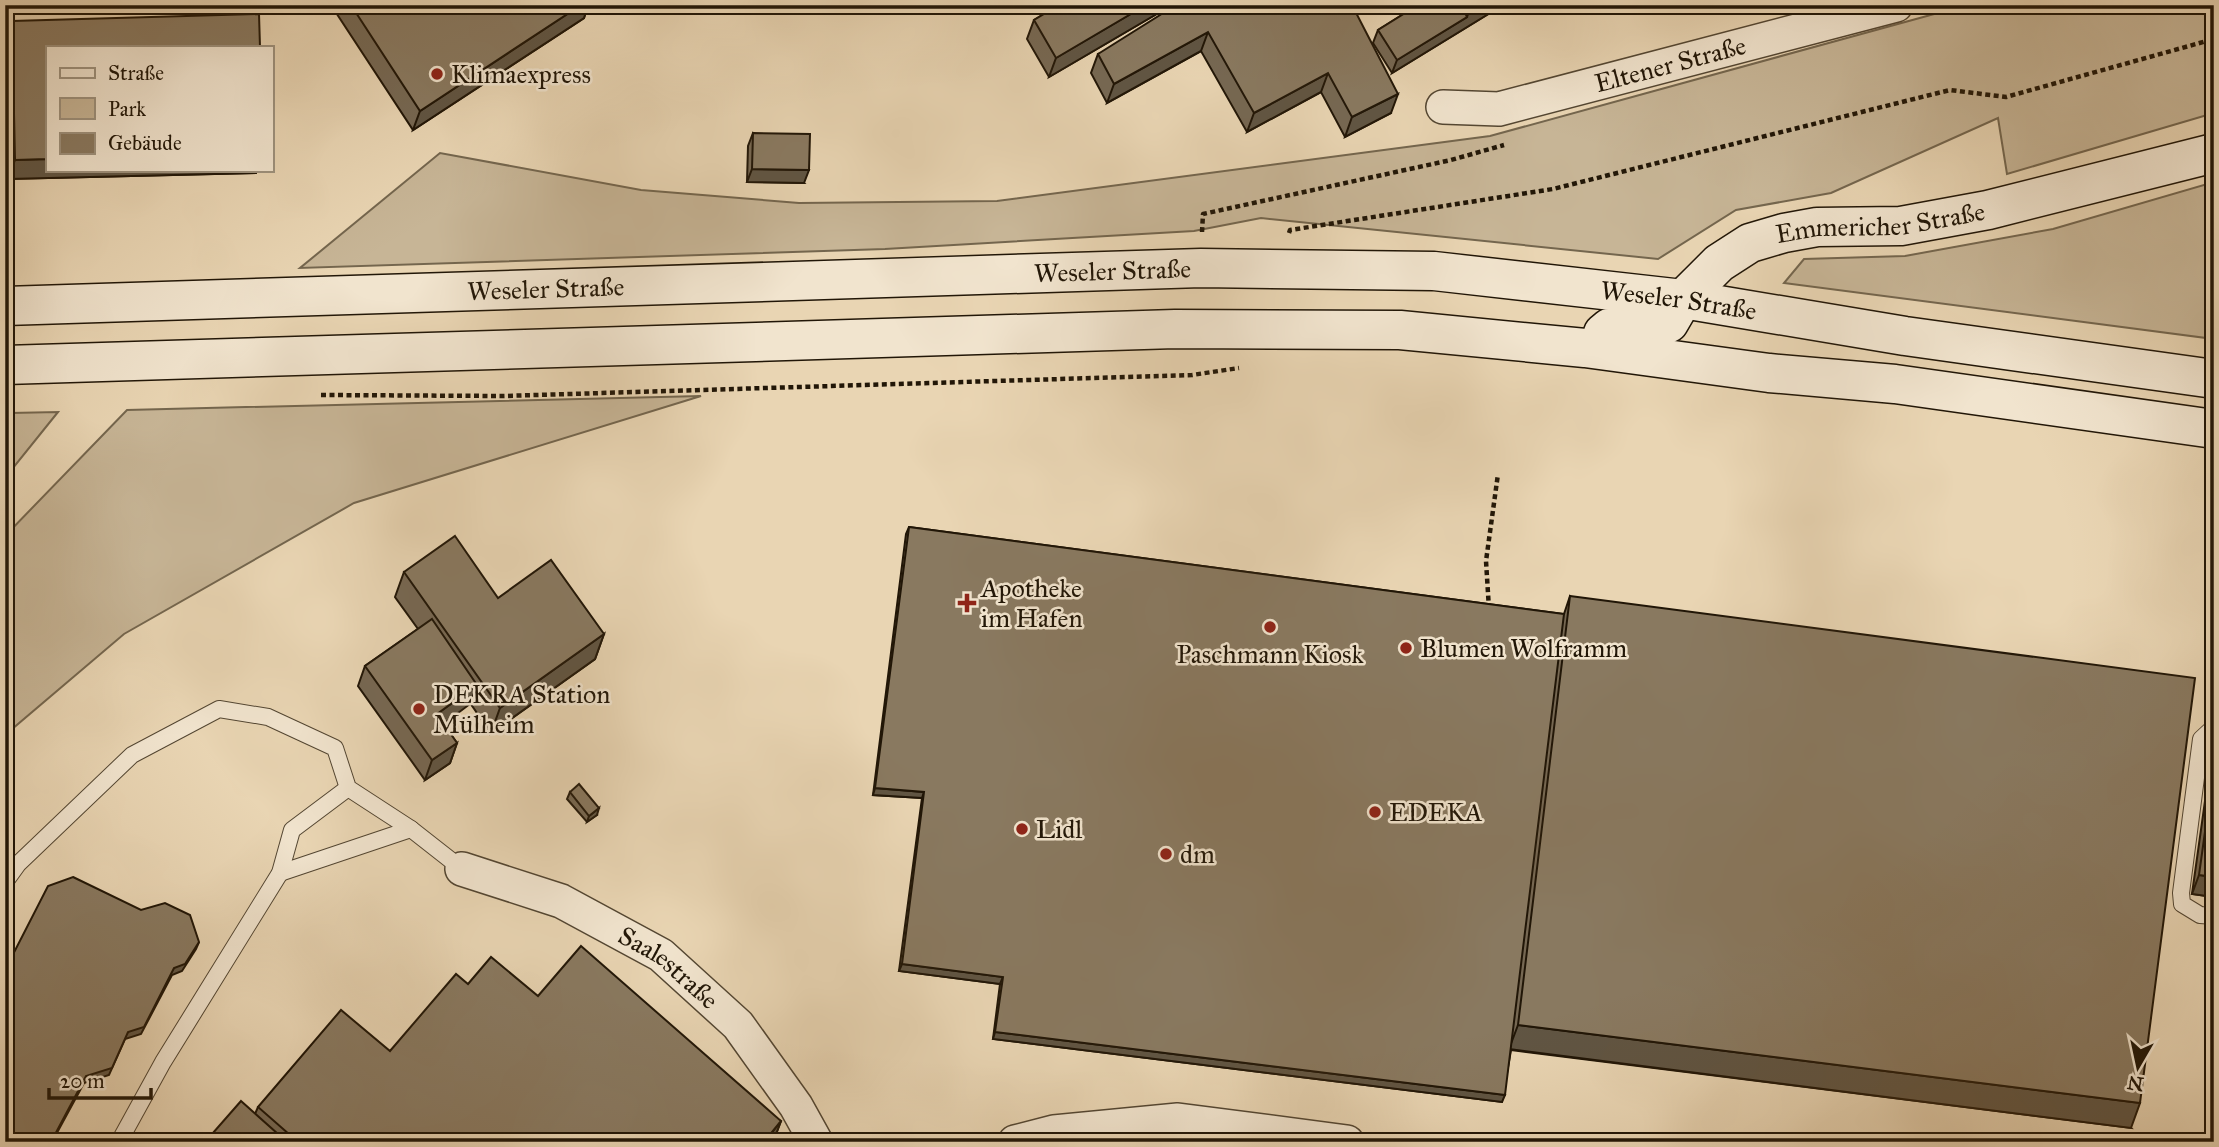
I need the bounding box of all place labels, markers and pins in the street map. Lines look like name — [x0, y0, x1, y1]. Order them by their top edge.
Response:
place label: Klimaexpress — [451, 58, 591, 90]
marker: Klimaexpress — [429, 66, 445, 82]
place label: Apotheke im Hafen — [980, 572, 1083, 634]
marker: Apotheke im Hafen — [959, 595, 975, 611]
marker: Paschmann Kiosk — [1262, 619, 1278, 635]
place label: Blumen Wolframm — [1420, 632, 1627, 664]
place label: Paschmann Kiosk — [1176, 638, 1364, 670]
marker: Blumen Wolframm — [1398, 640, 1414, 656]
place label: DEKRA Station Mülheim — [433, 678, 610, 740]
marker: DEKRA Station Mülheim — [411, 701, 427, 717]
place label: EDEKA — [1389, 796, 1483, 828]
marker: EDEKA — [1367, 804, 1383, 820]
place label: Lidl — [1036, 813, 1082, 845]
marker: Lidl — [1014, 821, 1030, 837]
place label: dm — [1180, 838, 1215, 870]
marker: dm — [1158, 846, 1174, 862]

